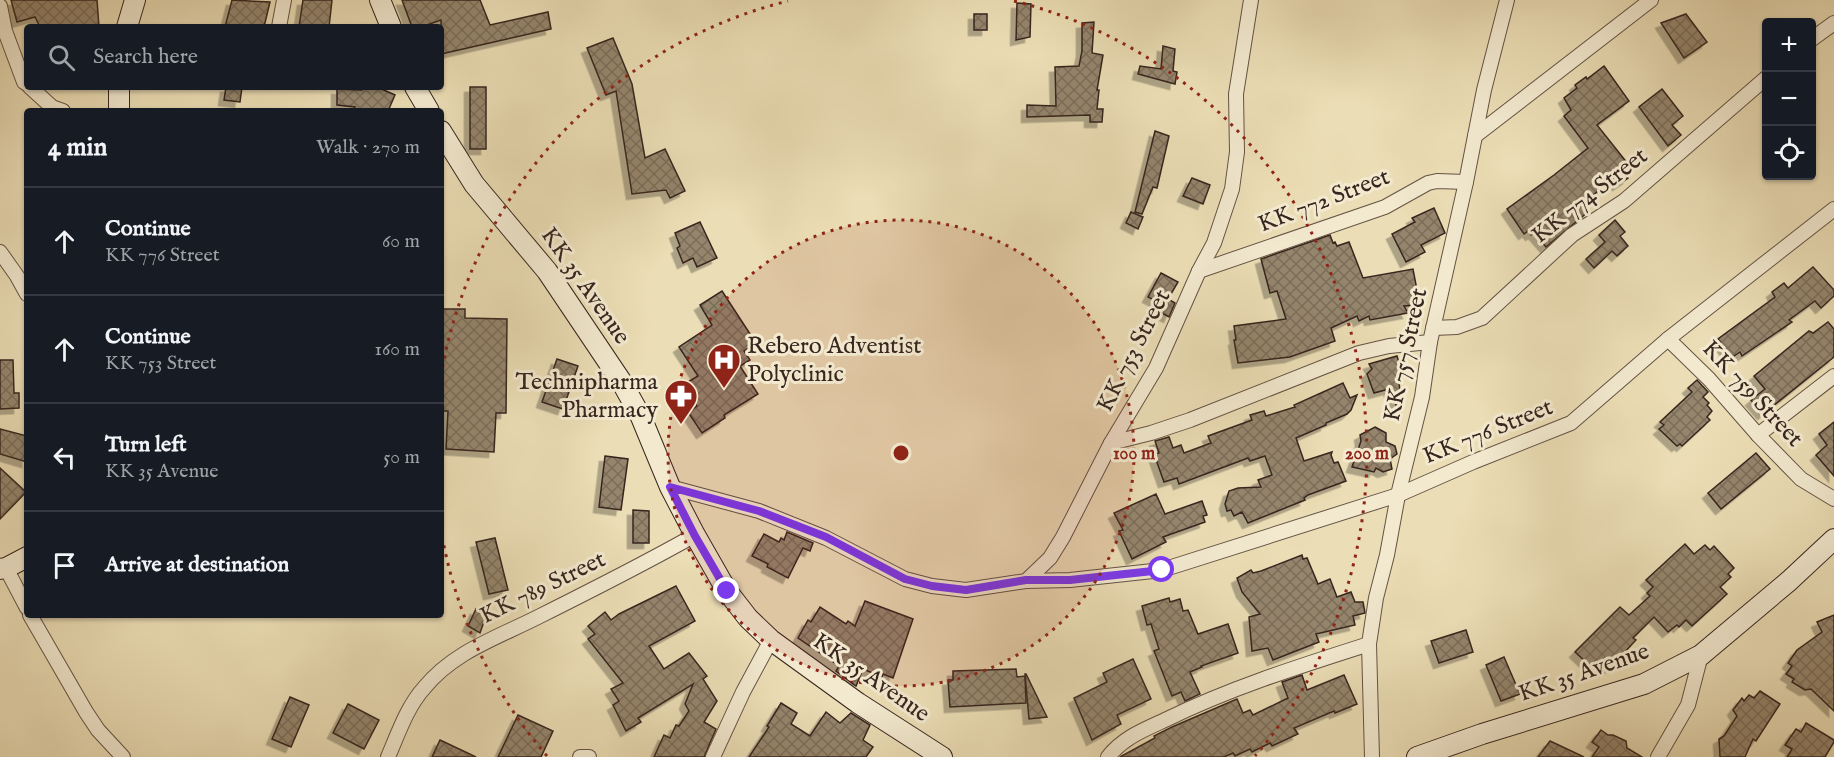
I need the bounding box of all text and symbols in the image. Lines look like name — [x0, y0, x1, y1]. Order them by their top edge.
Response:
map controls — [1762, 18, 1816, 180]
button: + — [1762, 18, 1816, 72]
search box — [24, 24, 444, 90]
icon: search — [45, 41, 78, 74]
text: Search here — [93, 43, 198, 71]
button: − — [1762, 72, 1816, 126]
button: locate — [1762, 126, 1816, 180]
text: 4 min — [48, 131, 107, 164]
text: Walk · 270 m — [316, 135, 420, 160]
street label: KK 774 Street — [1526, 141, 1654, 251]
street label: KK 772 Street — [1254, 162, 1394, 240]
text: Continue — [105, 215, 191, 243]
street label: KK 35 Avenue — [533, 221, 637, 351]
icon: ahead — [48, 225, 81, 258]
text: 60 m — [382, 229, 420, 254]
text: KK 776 Street — [105, 243, 220, 268]
street label: KK 753 Street — [1090, 284, 1178, 418]
street label: KK 757 Street — [1377, 285, 1435, 425]
text: Continue — [105, 323, 191, 351]
place label: Rebero Adventist Polyclinic — [747, 331, 921, 390]
icon: ahead — [48, 333, 81, 366]
street label: KK 759 Street — [1695, 334, 1809, 454]
text: 160 m — [374, 337, 420, 362]
hospital icon: Rebero Adventist Polyclinic — [706, 342, 742, 389]
text: KK 753 Street — [105, 351, 216, 376]
place label: Technipharma Pharmacy — [516, 367, 659, 426]
pharmacy icon: Technipharma Pharmacy — [663, 378, 699, 425]
street label: KK 776 Street — [1419, 392, 1557, 472]
text: Turn left — [105, 431, 187, 459]
icon: left — [48, 441, 81, 474]
centre of rings — [891, 443, 911, 463]
text: 100 m — [1113, 443, 1155, 466]
text: 200 m — [1345, 443, 1389, 466]
text: 50 m — [383, 445, 420, 470]
text: KK 35 Avenue — [105, 459, 219, 484]
street label: KK 789 Street — [475, 544, 611, 632]
icon: arrive — [48, 549, 81, 582]
text: Arrive at destination — [105, 551, 289, 579]
route start — [1148, 556, 1174, 582]
route end — [713, 577, 739, 603]
street label: KK 35 Avenue — [806, 626, 936, 730]
street label: KK 35 Avenue — [1515, 636, 1653, 710]

